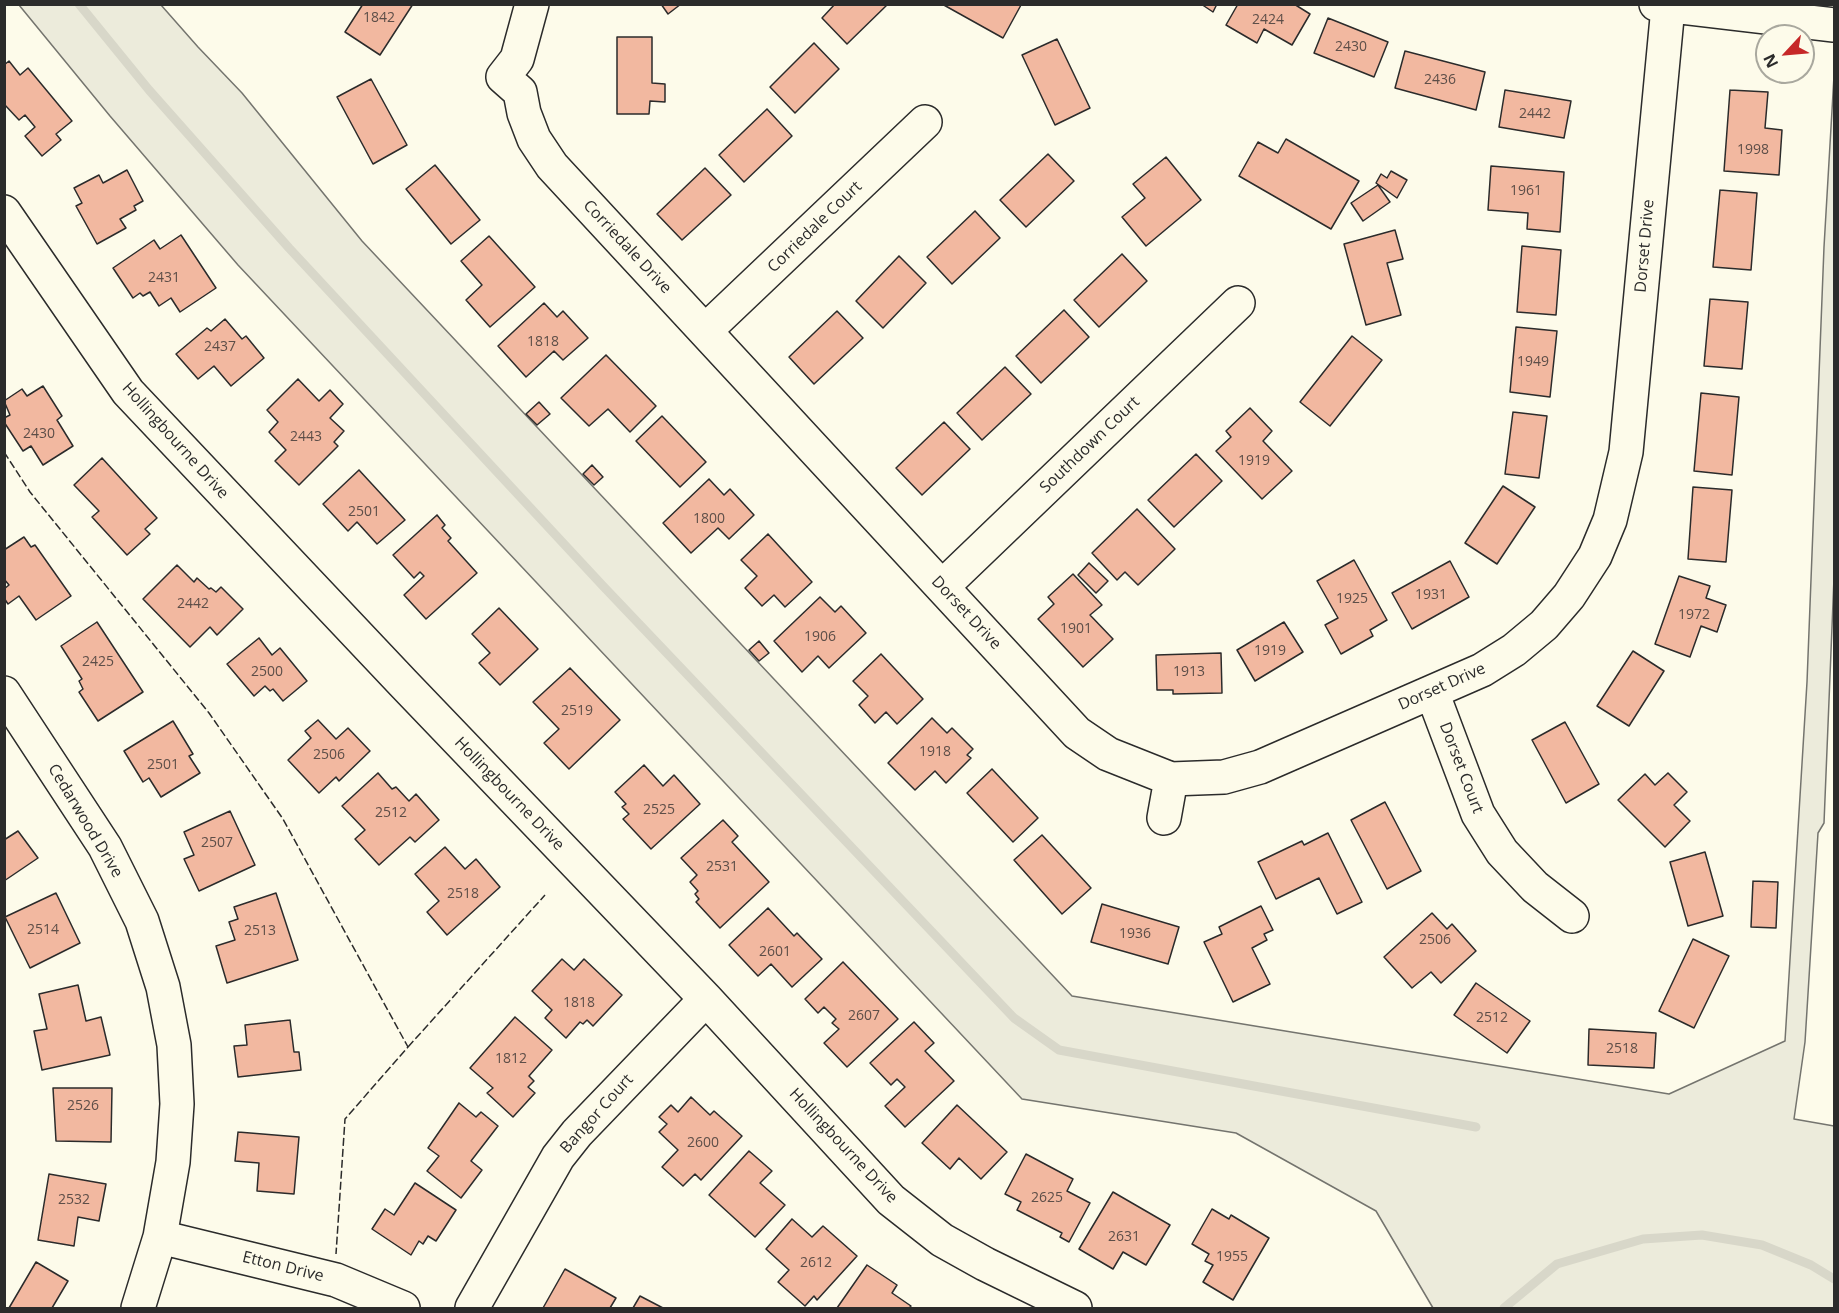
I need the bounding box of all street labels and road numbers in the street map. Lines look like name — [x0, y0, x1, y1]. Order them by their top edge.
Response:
street label: Corriedale Court — [764, 177, 866, 277]
street label: Corriedale Drive — [579, 196, 675, 298]
street label: Dorset Drive — [1631, 199, 1659, 293]
street label: Hollingbourne Drive — [118, 379, 232, 503]
street label: Southdown Court — [1036, 393, 1144, 497]
street label: Dorset Drive — [927, 572, 1005, 654]
street label: Dorset Drive — [1395, 659, 1489, 715]
street label: Dorset Court — [1435, 720, 1487, 816]
street label: Hollingbourne Drive — [450, 733, 568, 855]
street label: Cedarwood Drive — [44, 761, 126, 881]
street label: Bangor Court — [556, 1070, 638, 1158]
street label: Hollingbourne Drive — [785, 1085, 901, 1207]
street label: Etton Drive — [240, 1248, 326, 1286]

